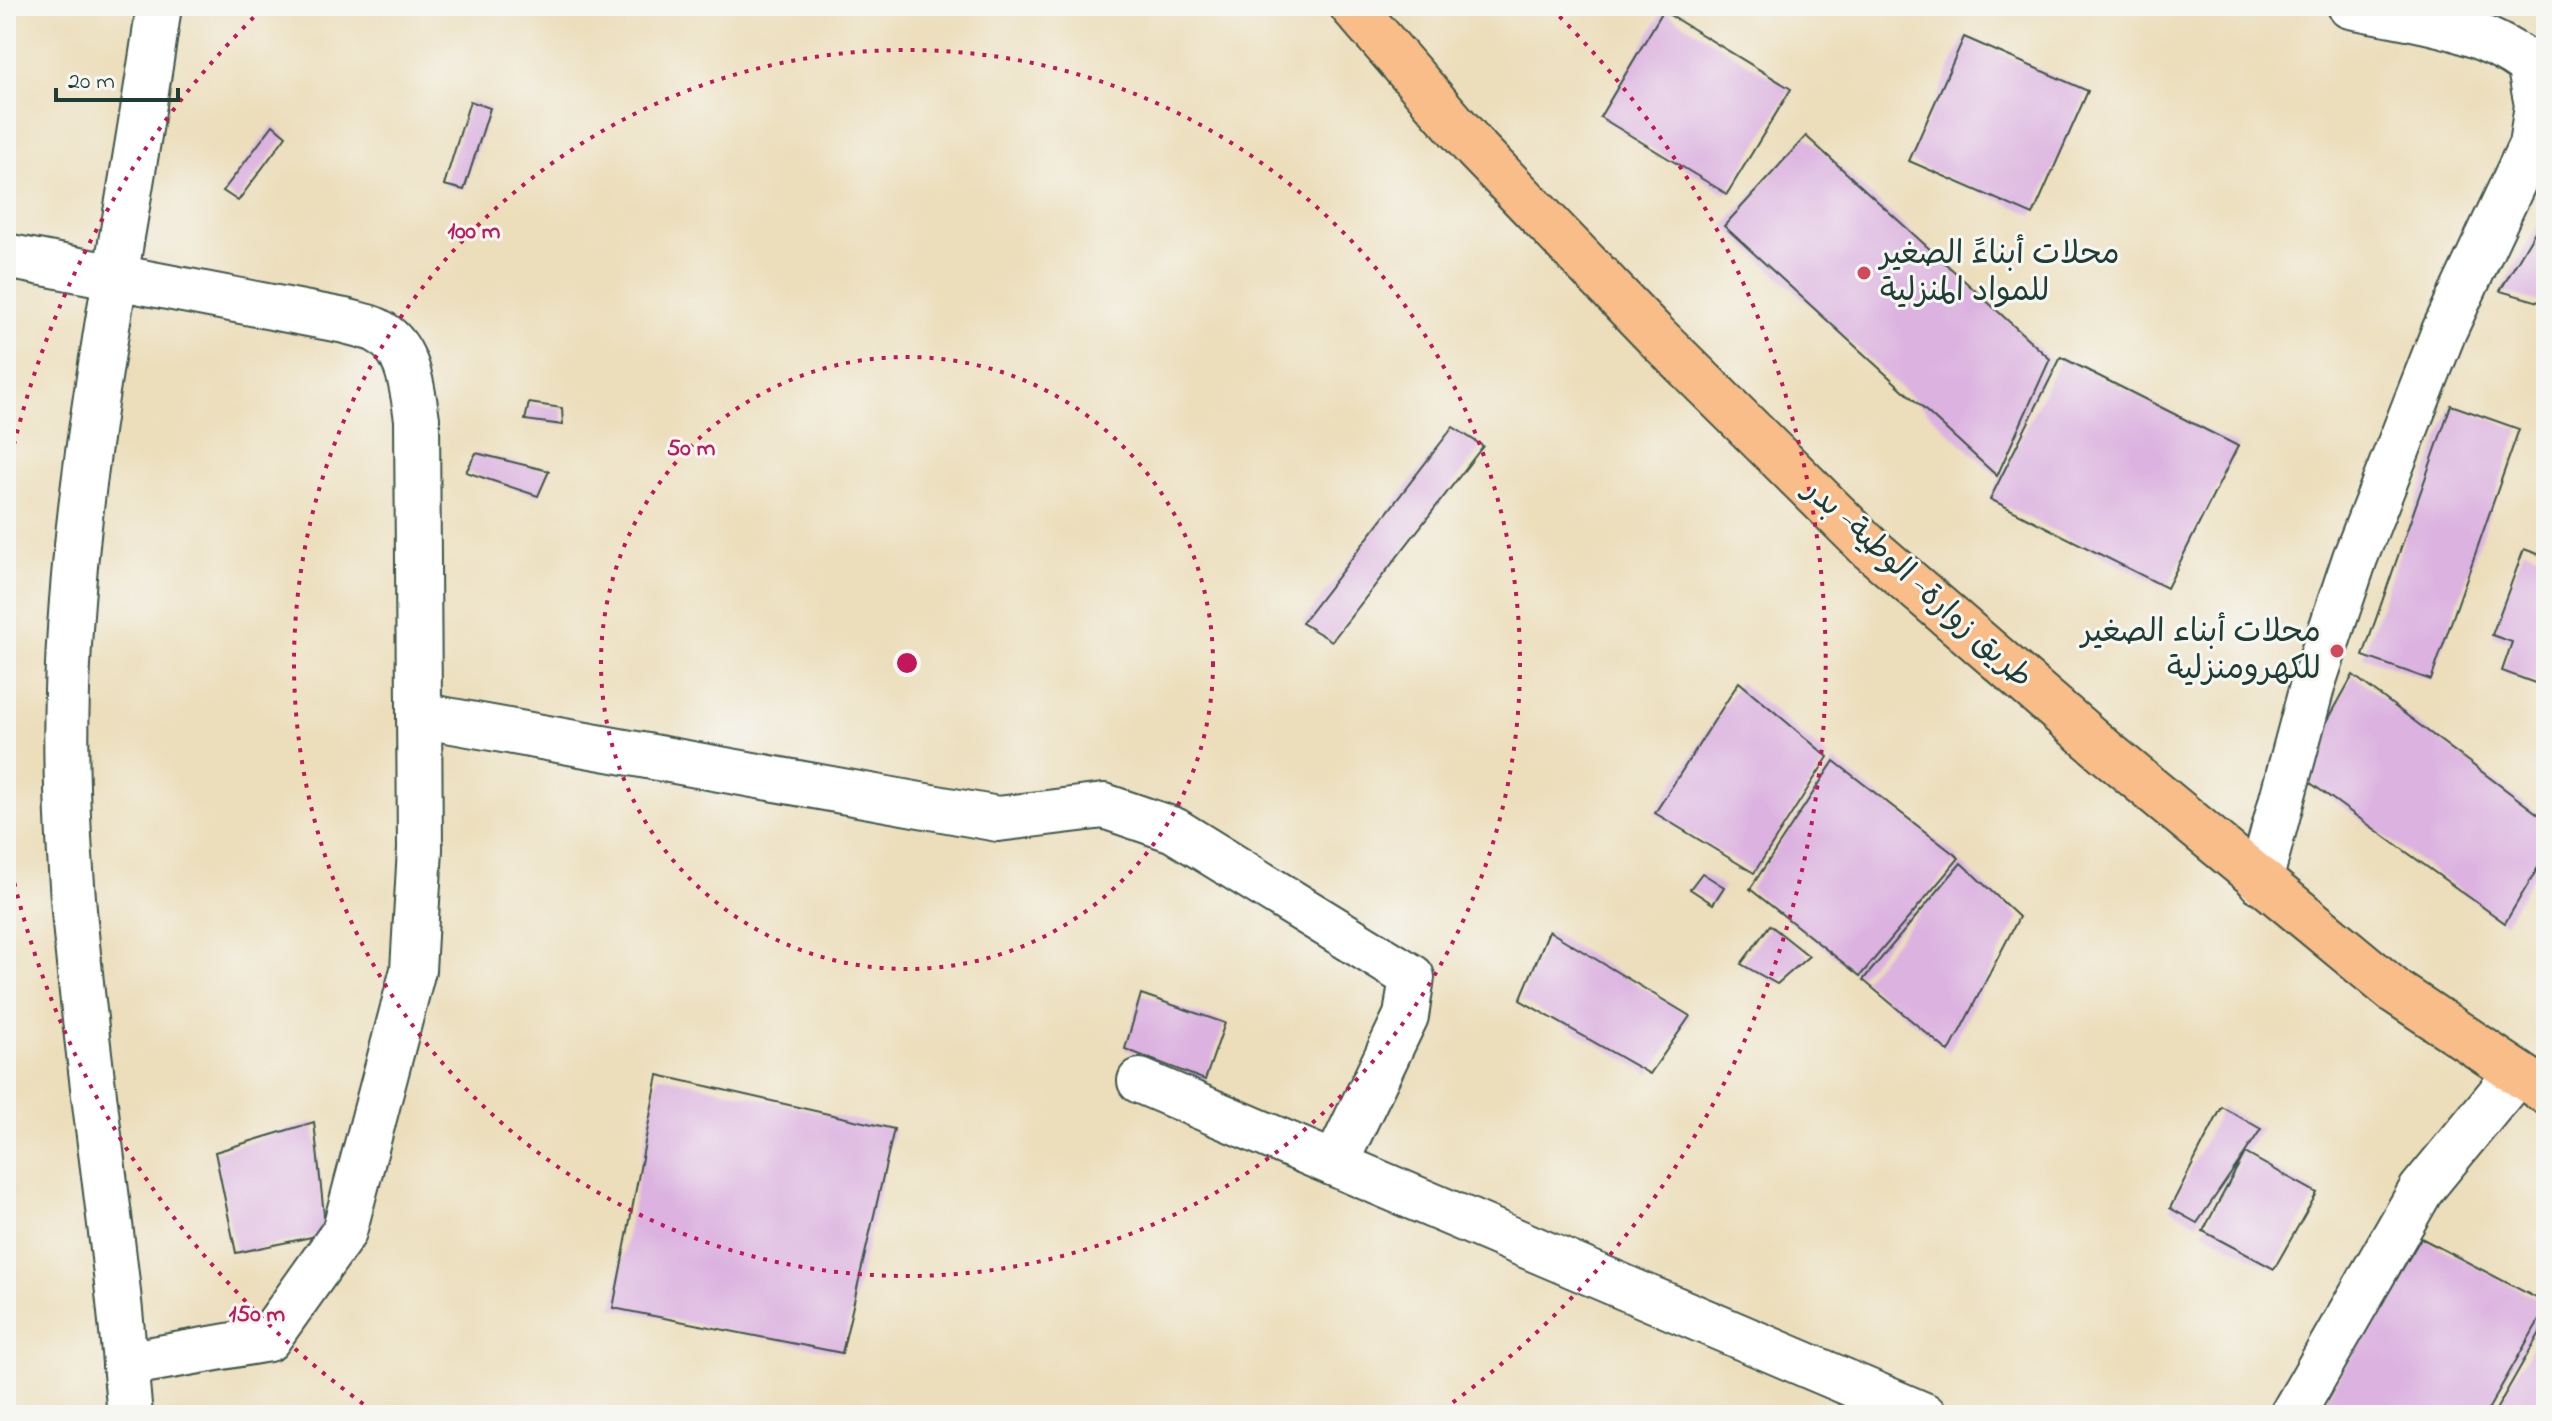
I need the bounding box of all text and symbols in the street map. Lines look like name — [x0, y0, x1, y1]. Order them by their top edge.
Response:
scale bar — [56, 52, 178, 102]
text: 20 m — [68, 65, 115, 100]
text: 100 m — [448, 215, 501, 250]
place label: محلات أبناءً الصغير للمواد المنزلية — [1877, 232, 2120, 316]
marker: محلات أبناءً الصغير للمواد المنزلية — [1855, 264, 1873, 282]
text: 50 m — [667, 432, 716, 467]
street label: طريق زوارة- الوطية- بدر — [1790, 467, 2042, 701]
place label: محلات أبناء الصغير للكهرومنزلية — [2078, 610, 2321, 694]
marker: محلات أبناء الصغير للكهرومنزلية — [2328, 642, 2346, 660]
centre of rings — [893, 649, 921, 677]
text: 150 m — [229, 1298, 286, 1333]

